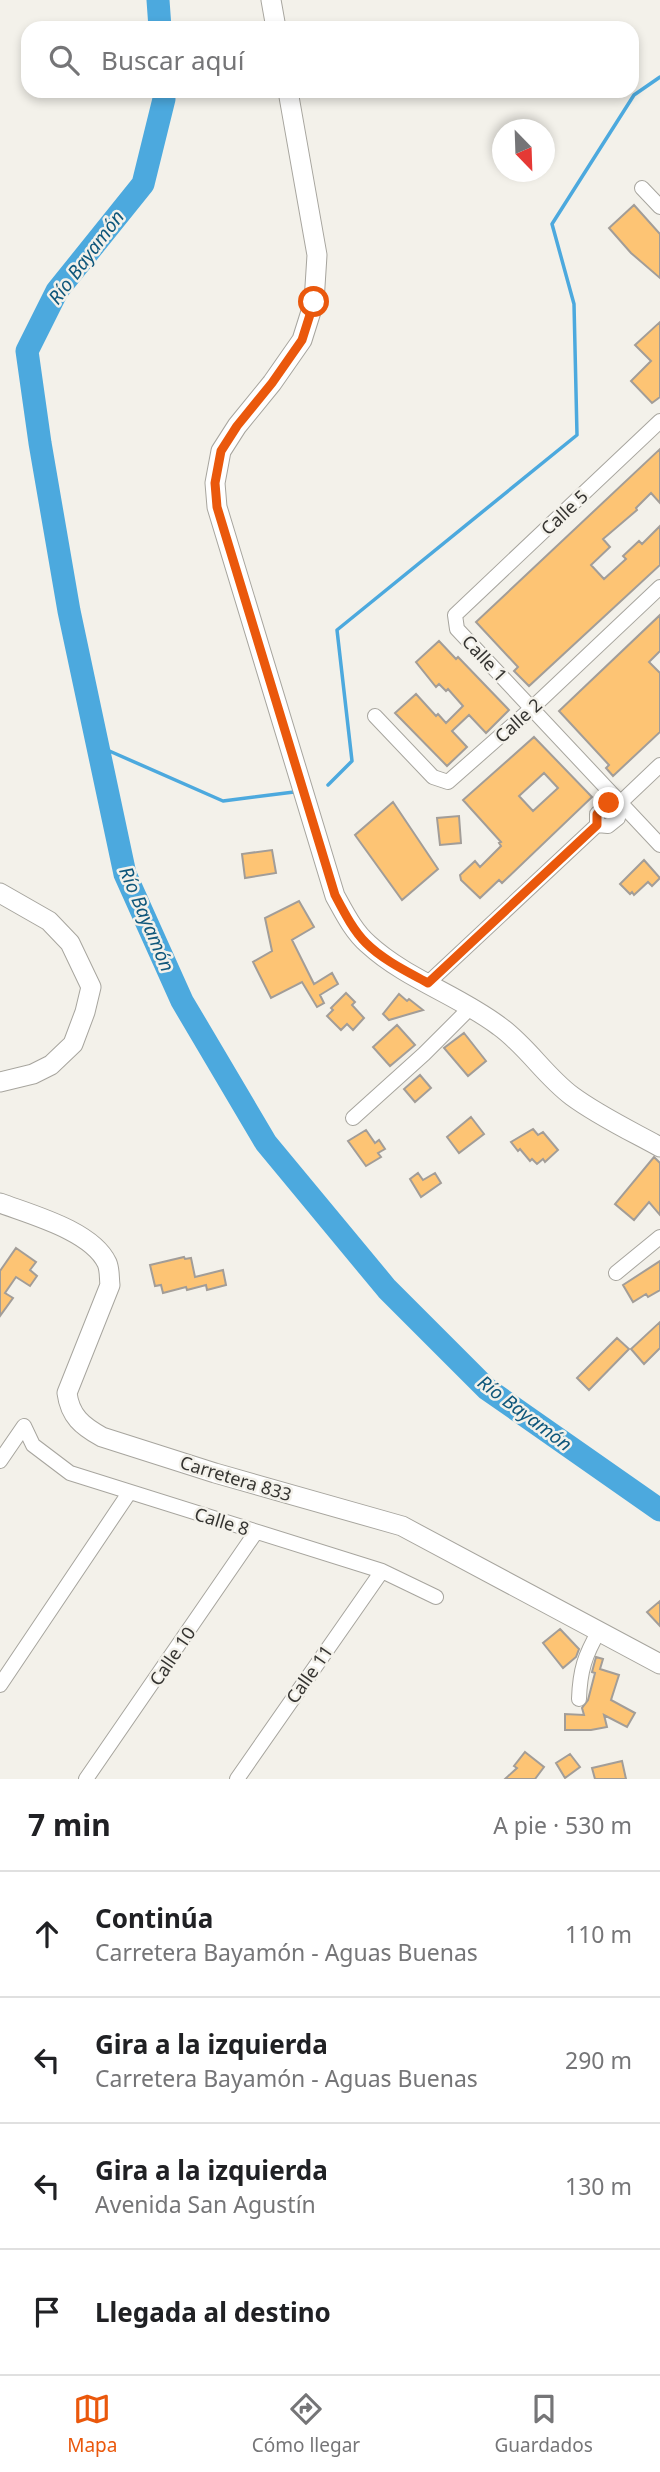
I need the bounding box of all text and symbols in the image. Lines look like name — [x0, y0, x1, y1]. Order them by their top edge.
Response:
search box — [21, 21, 639, 98]
icon: search — [45, 41, 83, 79]
text: Buscar aquí — [101, 42, 244, 78]
north arrow — [492, 119, 555, 182]
water label: Río Bayamón — [42, 205, 130, 309]
route start — [298, 286, 329, 317]
street label: Calle 5 — [535, 484, 593, 540]
street label: Calle 1 — [457, 629, 513, 687]
street label: Calle 2 — [489, 692, 547, 748]
route end — [593, 787, 624, 818]
water label: Río Bayamón — [113, 863, 181, 975]
water label: Río Bayamón — [473, 1369, 577, 1457]
street label: Carretera 833 — [177, 1450, 295, 1506]
street label: Calle 8 — [192, 1501, 252, 1541]
street label: Calle 10 — [144, 1622, 200, 1690]
street label: Calle 11 — [280, 1640, 338, 1708]
text: 7 min — [28, 1804, 111, 1845]
text: A pie · 530 m — [493, 1809, 632, 1841]
text: Continúa — [95, 1900, 213, 1936]
icon: ahead — [28, 1915, 66, 1953]
text: 110 m — [565, 1918, 632, 1950]
text: Carretera Bayamón - Aguas Buenas — [95, 1936, 478, 1968]
text: Gira a la izquierda — [95, 2026, 328, 2062]
icon: left — [28, 2041, 66, 2079]
text: 290 m — [565, 2044, 632, 2076]
text: Carretera Bayamón - Aguas Buenas — [95, 2062, 478, 2094]
text: Gira a la izquierda — [95, 2152, 328, 2188]
icon: left — [28, 2167, 66, 2205]
text: 130 m — [565, 2170, 632, 2202]
text: Avenida San Agustín — [95, 2188, 316, 2220]
icon: arrive — [28, 2293, 66, 2331]
text: Llegada al destino — [95, 2294, 331, 2330]
tab: Mapa — [67, 2390, 117, 2458]
tab: Cómo llegar — [252, 2390, 360, 2458]
tab: Guardados — [494, 2390, 593, 2458]

